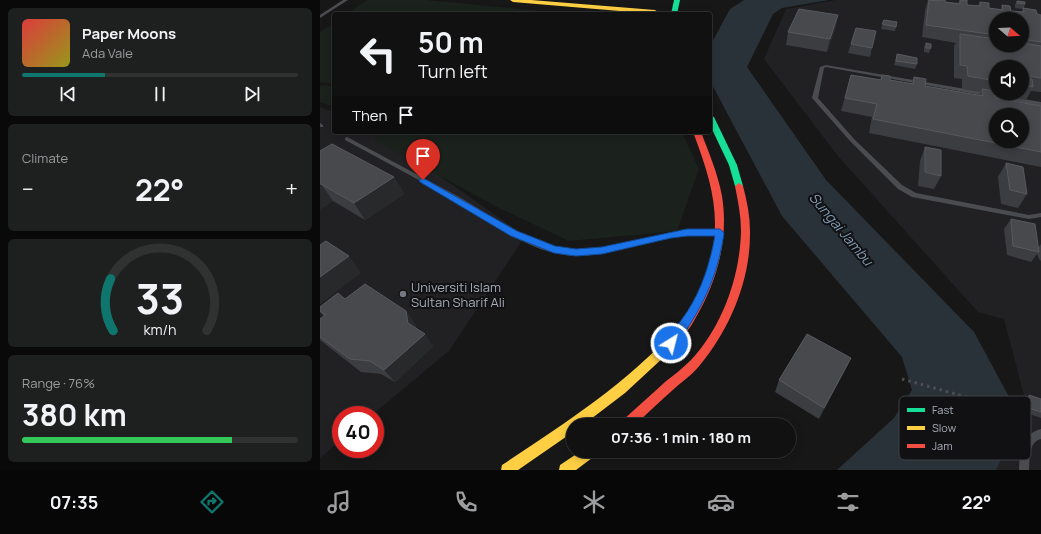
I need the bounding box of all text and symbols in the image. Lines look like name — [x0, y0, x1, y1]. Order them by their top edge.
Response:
north arrow — [989, 12, 1029, 52]
map controls — [989, 12, 1029, 148]
text: Paper Moons — [82, 23, 176, 44]
text: 50 m — [418, 23, 484, 61]
icon: left — [352, 28, 404, 80]
text: Ada Vale — [82, 44, 133, 62]
text: Turn left — [418, 59, 488, 83]
button: sound — [989, 60, 1029, 100]
icon: previous — [57, 83, 79, 105]
icon: pause — [149, 83, 171, 105]
icon: next — [241, 83, 263, 105]
icon: arrive — [395, 104, 417, 126]
text: Then — [352, 105, 387, 126]
button: search — [989, 108, 1029, 148]
pin — [406, 139, 440, 180]
icon: arrive — [412, 145, 434, 167]
text: Climate — [22, 149, 68, 167]
text: 22° — [135, 169, 184, 210]
text: − — [22, 174, 34, 204]
text: + — [285, 174, 298, 204]
water label: Sungai Jambu — [805, 188, 879, 271]
text: 33 — [136, 270, 184, 326]
place label: Universiti Islam Sultan Sharif Ali — [411, 278, 505, 311]
marker: Universiti Islam Sultan Sharif Ali — [398, 289, 408, 299]
text: km/h — [143, 319, 177, 338]
position arrow — [650, 322, 692, 364]
text: Range · 76% — [22, 374, 95, 392]
text: 380 km — [22, 394, 127, 435]
legend — [899, 396, 1031, 460]
text: Fast — [932, 402, 954, 417]
speed limit sign: 40 — [332, 406, 384, 458]
text: Slow — [932, 420, 957, 435]
text: 07:36 · 1 min · 180 m — [611, 427, 751, 448]
text: Jam — [932, 438, 953, 453]
icon: directions — [198, 488, 226, 516]
icon: music — [325, 488, 353, 516]
icon: phone — [452, 488, 480, 516]
icon: climate — [580, 488, 608, 516]
icon: car — [707, 488, 735, 516]
icon: filters — [834, 488, 862, 516]
text: 07:35 — [50, 490, 98, 514]
text: 22° — [962, 490, 991, 514]

